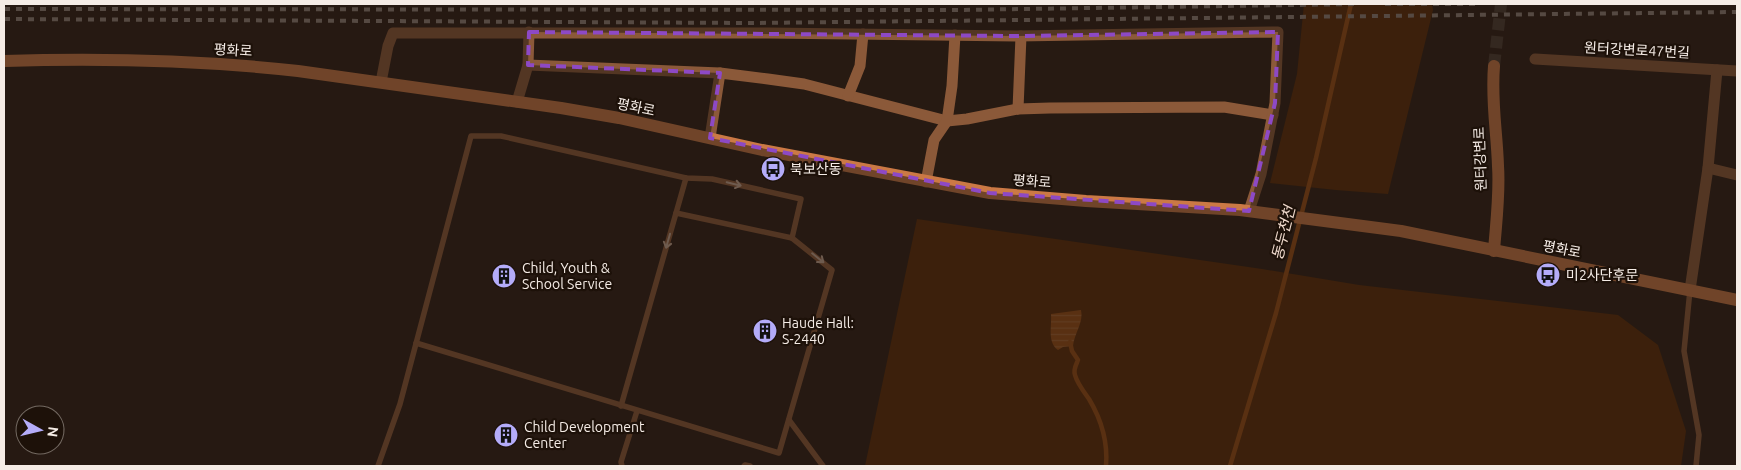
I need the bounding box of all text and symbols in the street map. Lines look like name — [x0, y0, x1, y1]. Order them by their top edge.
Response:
street label: 원터강변로47번길 — [1584, 39, 1690, 61]
street label: 평화로 — [213, 41, 253, 59]
street label: 평화로 — [615, 95, 657, 119]
street label: 원터강변로 — [1471, 126, 1489, 191]
bus stop icon: 북보산동 — [760, 156, 786, 182]
place label: 북보산동 — [790, 161, 842, 177]
street label: 평화로 — [1012, 172, 1052, 190]
one-way arrow — [726, 180, 742, 189]
water label: 동두천천 — [1268, 202, 1298, 262]
one-way arrow — [663, 233, 672, 249]
street label: 평화로 — [1542, 237, 1583, 261]
one-way arrow — [811, 253, 824, 264]
place label: Child, Youth & School Service — [522, 260, 612, 292]
bus stop icon: 미2사단후문 — [1535, 262, 1561, 288]
building icon: Child, Youth & School Service — [491, 263, 517, 289]
place label: 미2사단후문 — [1566, 267, 1638, 283]
place label: Haude Hall: S-2440 — [782, 315, 854, 347]
building icon: Haude Hall: S-2440 — [752, 318, 778, 344]
north arrow — [15, 405, 65, 455]
place label: Child Development Center — [524, 419, 645, 451]
building icon: Child Development Center — [493, 422, 519, 448]
text: N — [44, 426, 62, 438]

